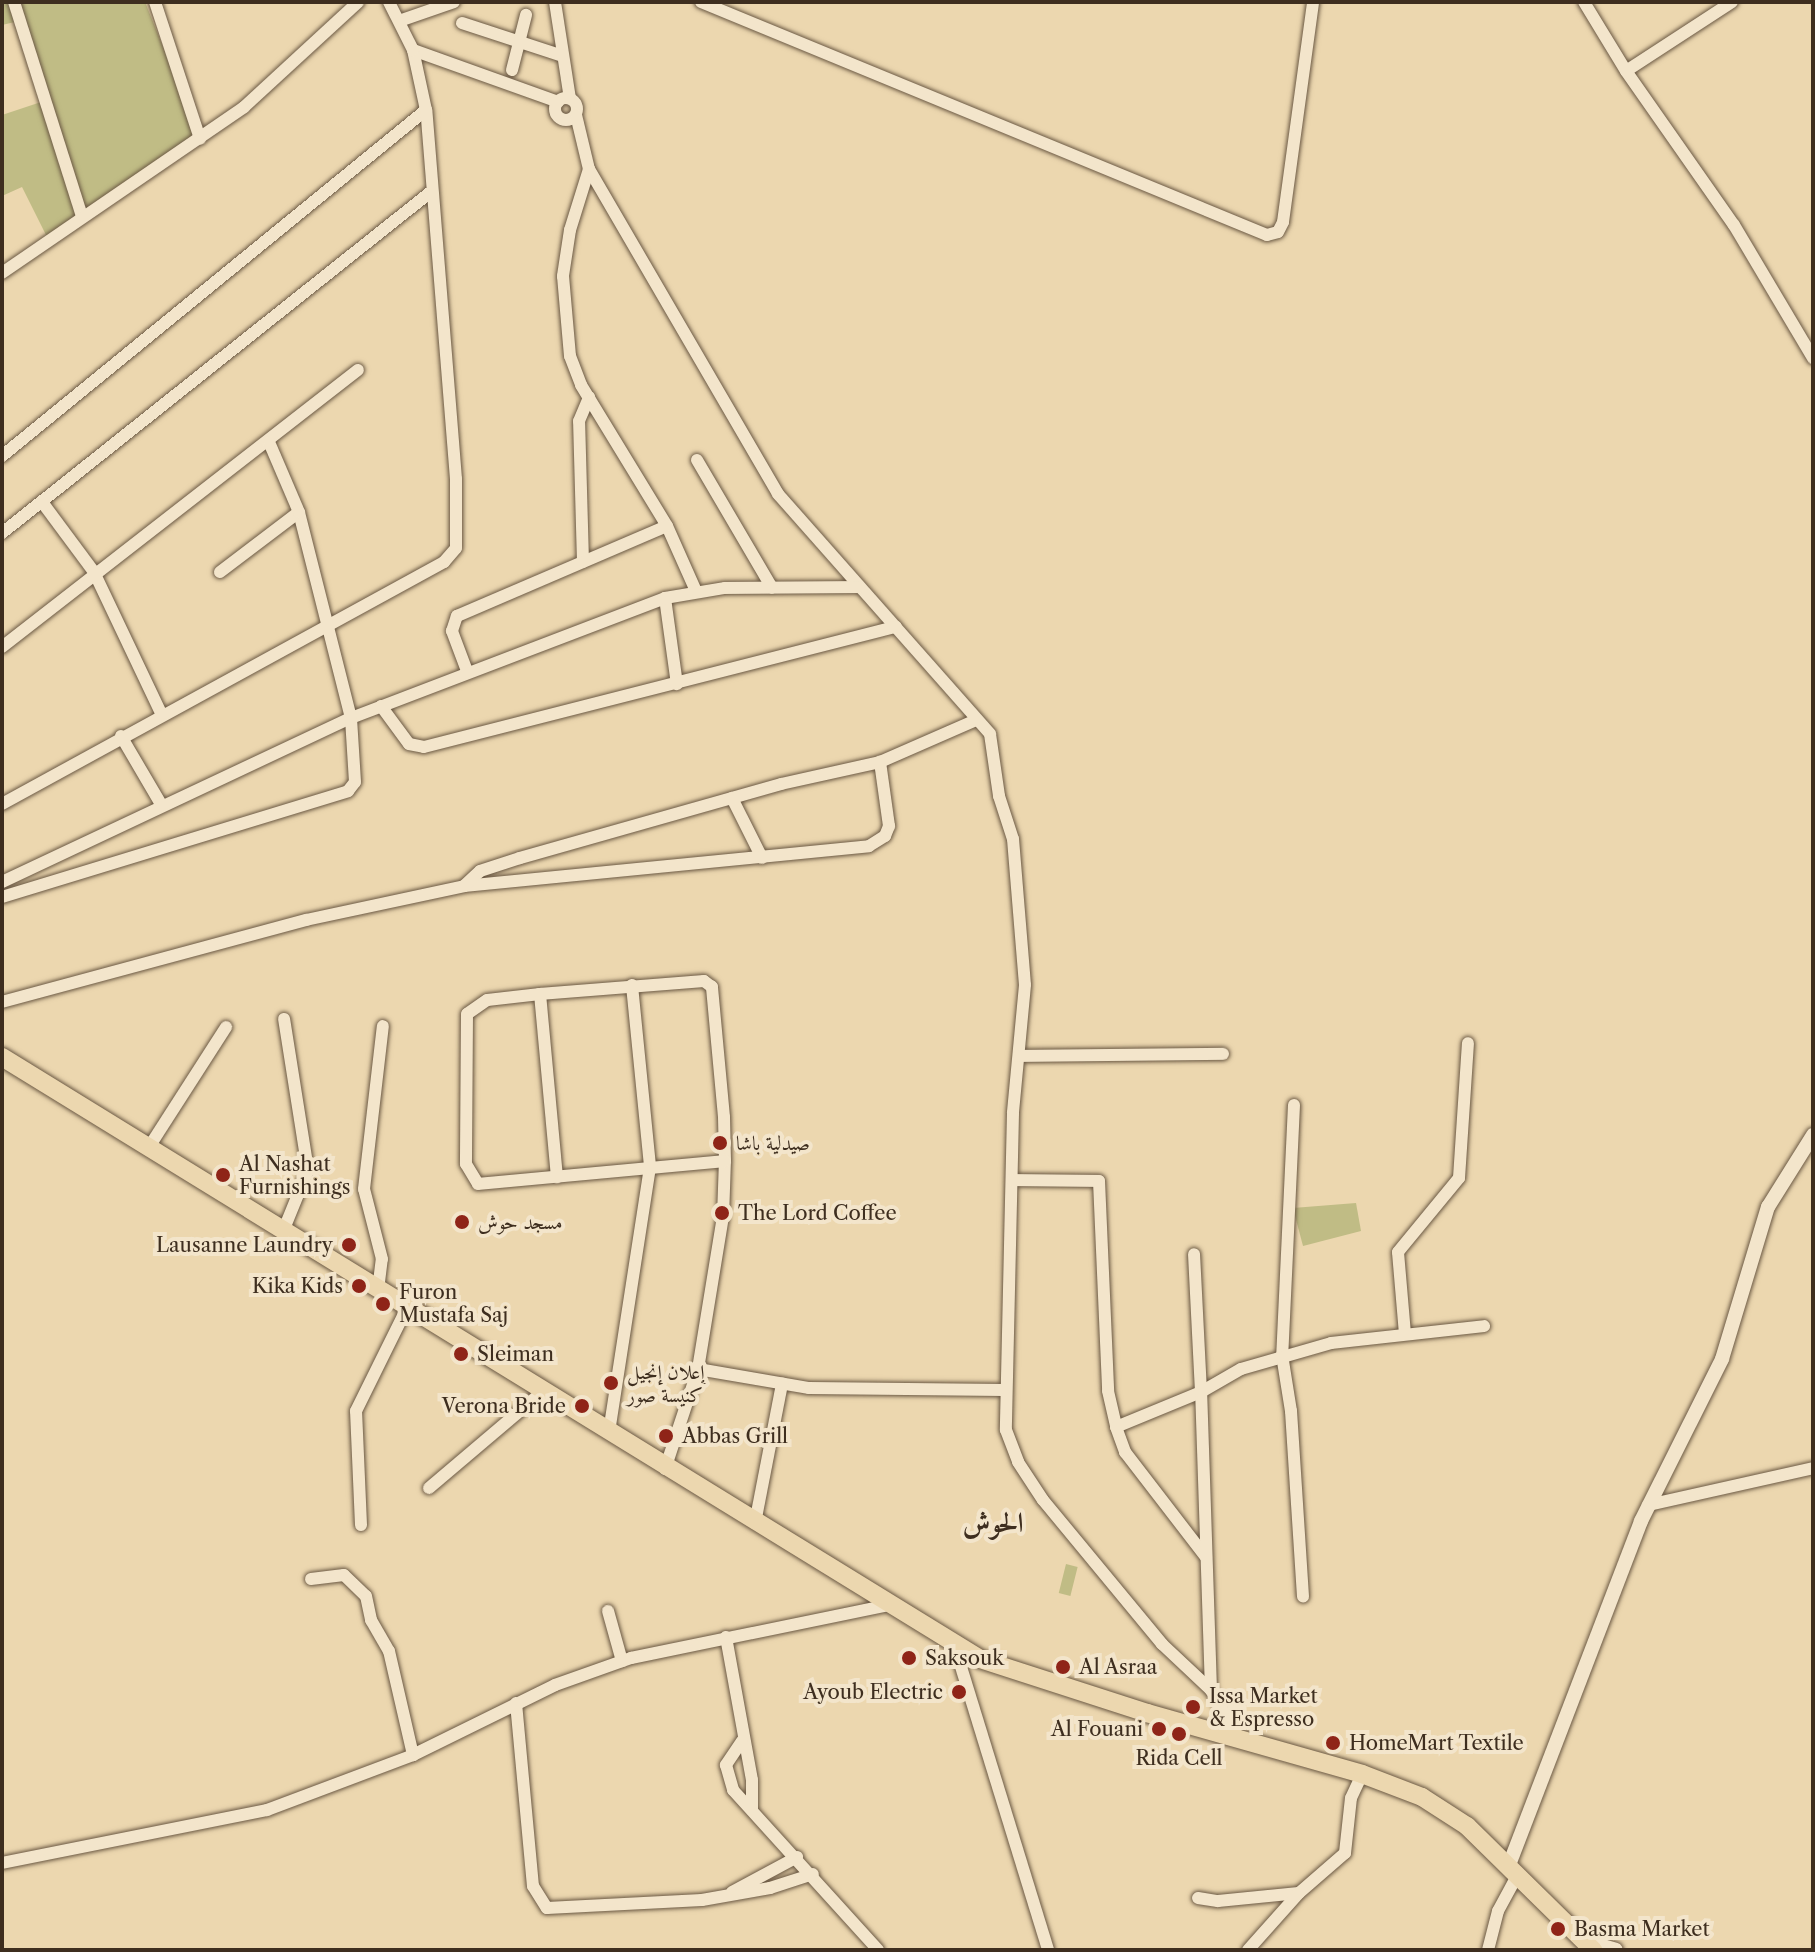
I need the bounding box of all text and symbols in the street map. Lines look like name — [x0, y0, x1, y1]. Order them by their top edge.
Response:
place label: صيدلية باشا — [736, 1131, 810, 1155]
marker: صيدلية باشا — [711, 1134, 729, 1152]
place label: Al Nashat Furnishings — [239, 1152, 350, 1199]
marker: Al Nashat Furnishings — [214, 1166, 232, 1184]
place label: The Lord Coffee — [738, 1201, 897, 1225]
marker: The Lord Coffee — [713, 1204, 731, 1222]
place label: مسجد حوش — [478, 1210, 562, 1234]
marker: مسجد حوش — [453, 1213, 471, 1231]
place label: Lausanne Laundry — [156, 1233, 333, 1257]
marker: Lausanne Laundry — [340, 1236, 358, 1254]
place label: Kika Kids — [252, 1274, 343, 1298]
marker: Kika Kids — [350, 1277, 368, 1295]
place label: Furon Mustafa Saj — [399, 1280, 509, 1327]
marker: Furon Mustafa Saj — [374, 1295, 392, 1313]
place label: Sleiman — [477, 1342, 554, 1366]
marker: Sleiman — [452, 1345, 470, 1363]
place label: إعلان إنجيل كنيسة صور — [627, 1360, 705, 1407]
marker: إعلان إنجيل كنيسة صور — [602, 1374, 620, 1392]
place label: Verona Bride — [442, 1394, 566, 1418]
marker: Verona Bride — [573, 1397, 591, 1415]
place label: Abbas Grill — [682, 1424, 788, 1448]
marker: Abbas Grill — [657, 1427, 675, 1445]
district label: الحوش — [962, 1505, 1024, 1539]
place label: Saksouk — [925, 1646, 1004, 1670]
marker: Saksouk — [900, 1649, 918, 1667]
place label: Al Asraa — [1079, 1655, 1158, 1679]
marker: Al Asraa — [1054, 1658, 1072, 1676]
place label: Ayoub Electric — [803, 1680, 943, 1704]
marker: Ayoub Electric — [950, 1683, 968, 1701]
place label: Issa Market & Espresso — [1209, 1684, 1318, 1731]
marker: Issa Market & Espresso — [1184, 1698, 1202, 1716]
place label: Al Fouani — [1051, 1717, 1143, 1741]
marker: Al Fouani — [1150, 1720, 1168, 1738]
marker: Rida Cell — [1170, 1725, 1188, 1743]
place label: HomeMart Textile — [1349, 1731, 1524, 1755]
marker: HomeMart Textile — [1324, 1734, 1342, 1752]
place label: Rida Cell — [1135, 1746, 1223, 1770]
place label: Basma Market — [1574, 1917, 1710, 1941]
marker: Basma Market — [1549, 1920, 1567, 1938]

